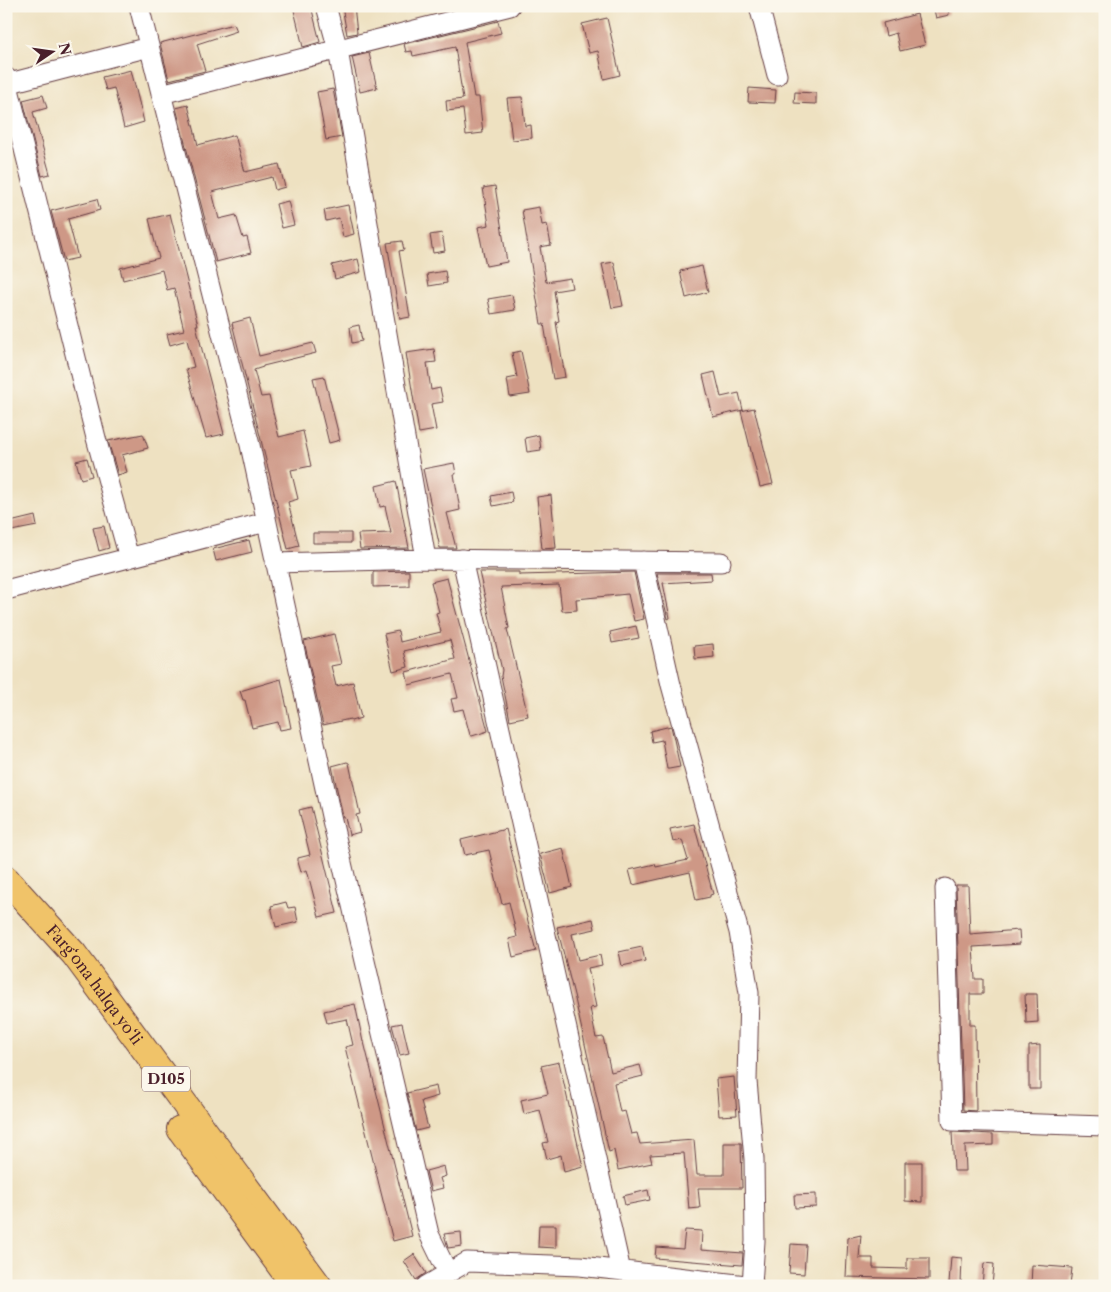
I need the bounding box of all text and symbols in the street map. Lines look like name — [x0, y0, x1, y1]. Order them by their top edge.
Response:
north arrow — [28, 28, 78, 78]
text: N — [55, 41, 75, 57]
street label: Farg‘ona halqa yo‘li — [42, 920, 147, 1048]
road number: D105 — [142, 1066, 190, 1092]

